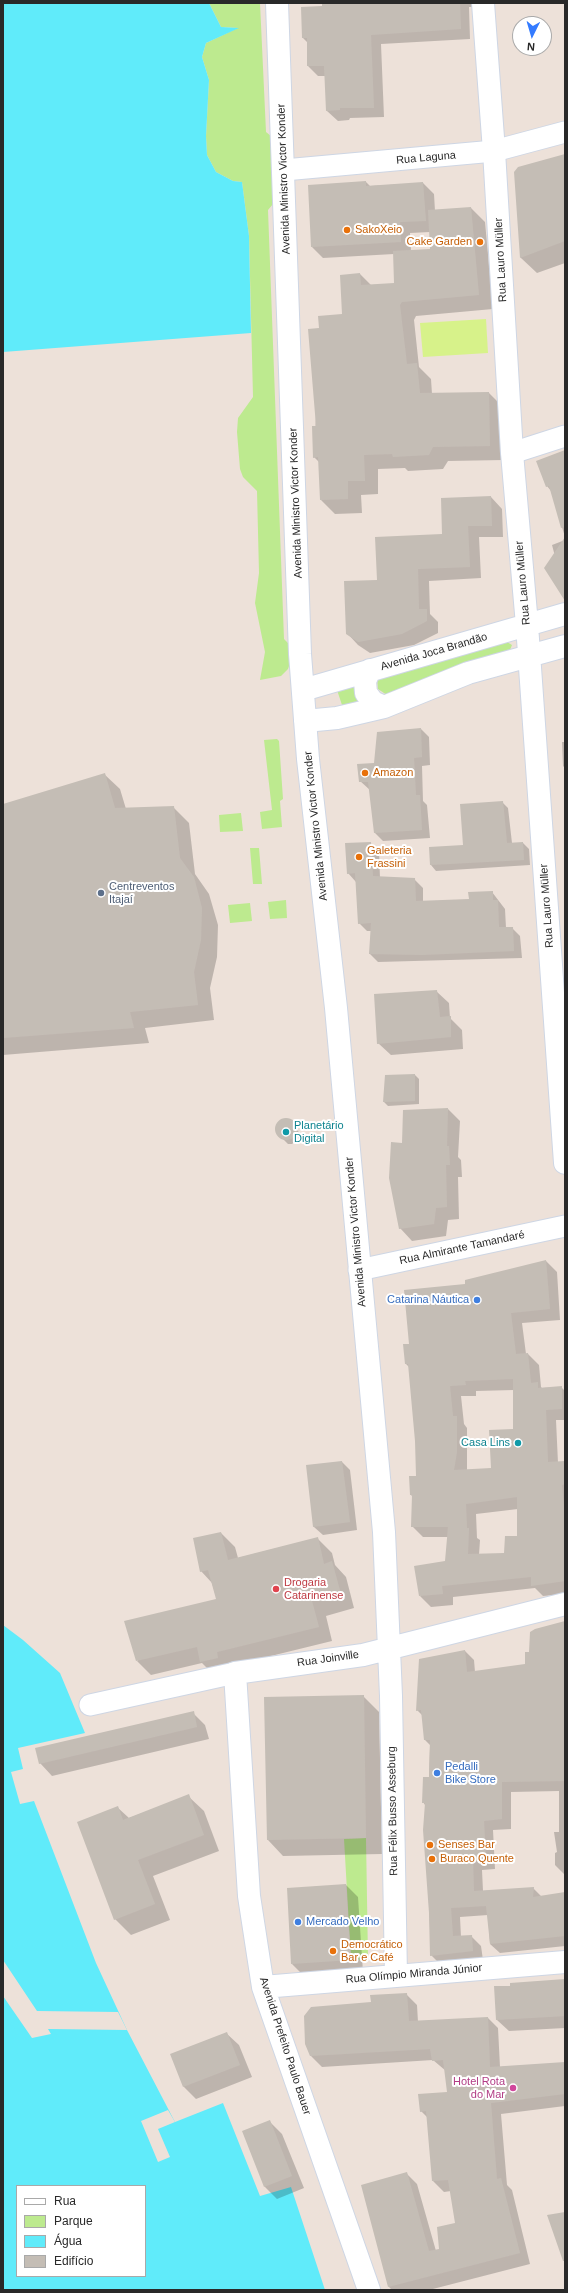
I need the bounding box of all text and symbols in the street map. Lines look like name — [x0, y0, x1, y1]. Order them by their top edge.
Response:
north arrow — [512, 16, 552, 56]
text: N — [527, 41, 536, 53]
street label: Avenida Ministro Victor Konder — [275, 104, 293, 254]
street label: Rua Laguna — [396, 149, 456, 167]
street label: Rua Lauro Müller — [492, 218, 510, 302]
place label: SakoXeio — [355, 223, 402, 237]
marker: SakoXeio — [342, 225, 352, 235]
place label: Cake Garden — [407, 235, 472, 249]
marker: Cake Garden — [475, 237, 485, 247]
street label: Avenida Ministro Victor Konder — [287, 428, 305, 578]
street label: Rua Lauro Müller — [513, 540, 533, 626]
street label: Avenida Joca Brandão — [379, 630, 489, 674]
street label: Avenida Ministro Victor Konder — [302, 750, 330, 902]
place label: Amazon — [373, 766, 413, 780]
marker: Amazon — [360, 768, 370, 778]
place label: Galeteria Frassini — [367, 844, 412, 870]
marker: Galeteria Frassini — [354, 852, 364, 862]
street label: Rua Lauro Müller — [537, 863, 557, 949]
place label: Centreventos Itajaí — [109, 880, 174, 906]
marker: Centreventos Itajaí — [96, 888, 106, 898]
place label: Planetário Digital — [294, 1119, 344, 1145]
marker: Planetário Digital — [281, 1127, 291, 1137]
street label: Avenida Ministro Victor Konder — [343, 1156, 369, 1308]
street label: Rua Almirante Tamandaré — [398, 1228, 526, 1268]
place label: Catarina Náutica — [387, 1293, 469, 1307]
marker: Catarina Náutica — [472, 1295, 482, 1305]
place label: Casa Lins — [461, 1436, 510, 1450]
marker: Casa Lins — [513, 1438, 523, 1448]
place label: Drogaria Catarinense — [284, 1576, 343, 1602]
marker: Drogaria Catarinense — [271, 1584, 281, 1594]
street label: Rua Joinville — [296, 1648, 360, 1670]
street label: Rua Félix Busso Asseburg — [385, 1746, 401, 1876]
place label: Pedalli Bike Store — [445, 1760, 496, 1786]
marker: Pedalli Bike Store — [432, 1768, 442, 1778]
place label: Senses Bar — [438, 1838, 495, 1852]
marker: Senses Bar — [425, 1840, 435, 1850]
place label: Buraco Quente — [440, 1852, 514, 1866]
marker: Buraco Quente — [427, 1854, 437, 1864]
place label: Mercado Velho — [306, 1915, 379, 1929]
marker: Mercado Velho — [293, 1917, 303, 1927]
place label: Democrático Bar e Café — [341, 1938, 403, 1964]
marker: Democrático Bar e Café — [328, 1946, 338, 1956]
street label: Rua Olímpio Miranda Júnior — [345, 1961, 483, 1987]
street label: Avenida Prefeito Paulo Bauer — [256, 1975, 314, 2117]
place label: Hotel Rota do Mar — [453, 2075, 505, 2101]
marker: Hotel Rota do Mar — [508, 2083, 518, 2093]
legend — [16, 2185, 146, 2277]
text: Rua — [54, 2194, 76, 2208]
text: Parque — [54, 2214, 93, 2228]
text: Água — [54, 2234, 82, 2248]
text: Edifício — [54, 2254, 93, 2268]

